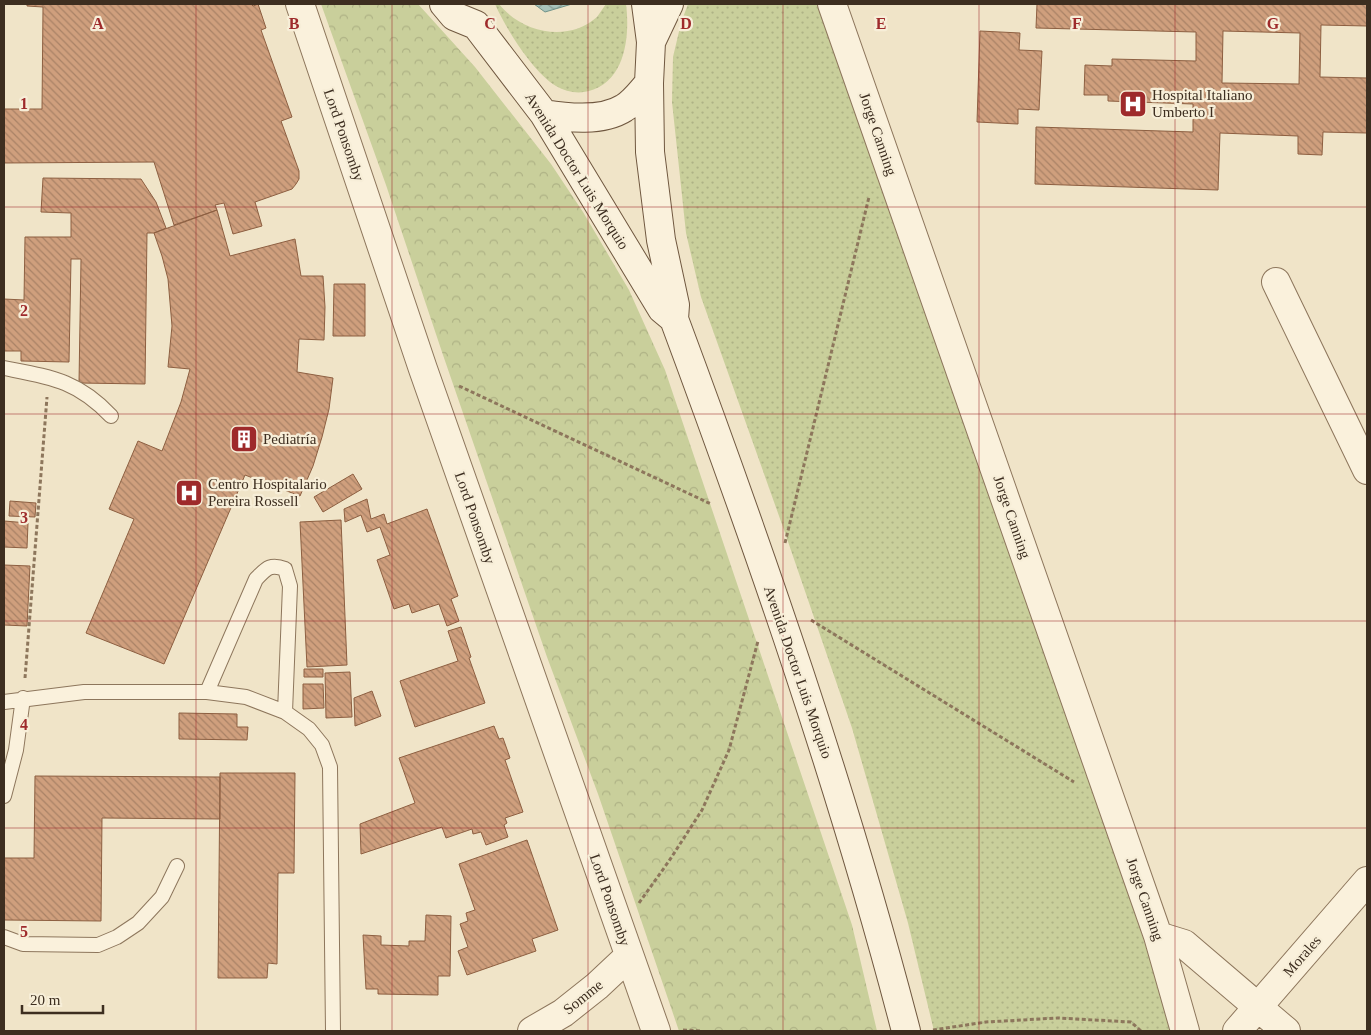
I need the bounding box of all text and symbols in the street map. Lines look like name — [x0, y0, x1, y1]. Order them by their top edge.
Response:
text: A — [92, 15, 104, 32]
text: B — [289, 15, 300, 32]
text: C — [484, 15, 496, 32]
text: D — [680, 15, 692, 32]
text: E — [876, 15, 886, 32]
text: F — [1072, 15, 1082, 32]
text: G — [1267, 15, 1280, 32]
street label: Lord Ponsomby — [321, 87, 367, 184]
place label: Hospital Italiano Umberto I — [1152, 87, 1252, 120]
hospital icon: Hospital Italiano Umberto I — [1118, 89, 1148, 119]
street label: Avenida Doctor Luis Morquio — [522, 90, 632, 252]
street label: Jorge Canning — [856, 90, 900, 178]
text: 1 — [20, 95, 28, 112]
text: 2 — [20, 302, 28, 319]
building icon: Pediatría — [229, 424, 259, 454]
place label: Pediatría — [263, 431, 317, 447]
street label: Lord Ponsomby — [452, 470, 498, 567]
street label: Jorge Canning — [990, 473, 1034, 561]
place label: Centro Hospitalario Pereira Rossell — [208, 476, 327, 509]
hospital icon: Centro Hospitalario Pereira Rossell — [174, 478, 204, 508]
text: 3 — [20, 509, 28, 526]
street label: Avenida Doctor Luis Morquio — [761, 583, 835, 761]
text: 4 — [20, 716, 28, 733]
street label: Lord Ponsomby — [587, 852, 633, 949]
street label: Jorge Canning — [1123, 855, 1167, 943]
text: 5 — [20, 923, 28, 940]
street label: Morales — [1280, 932, 1324, 980]
street label: Somme — [560, 976, 606, 1018]
scale bar — [22, 982, 104, 1014]
text: 20 m — [30, 992, 61, 1008]

